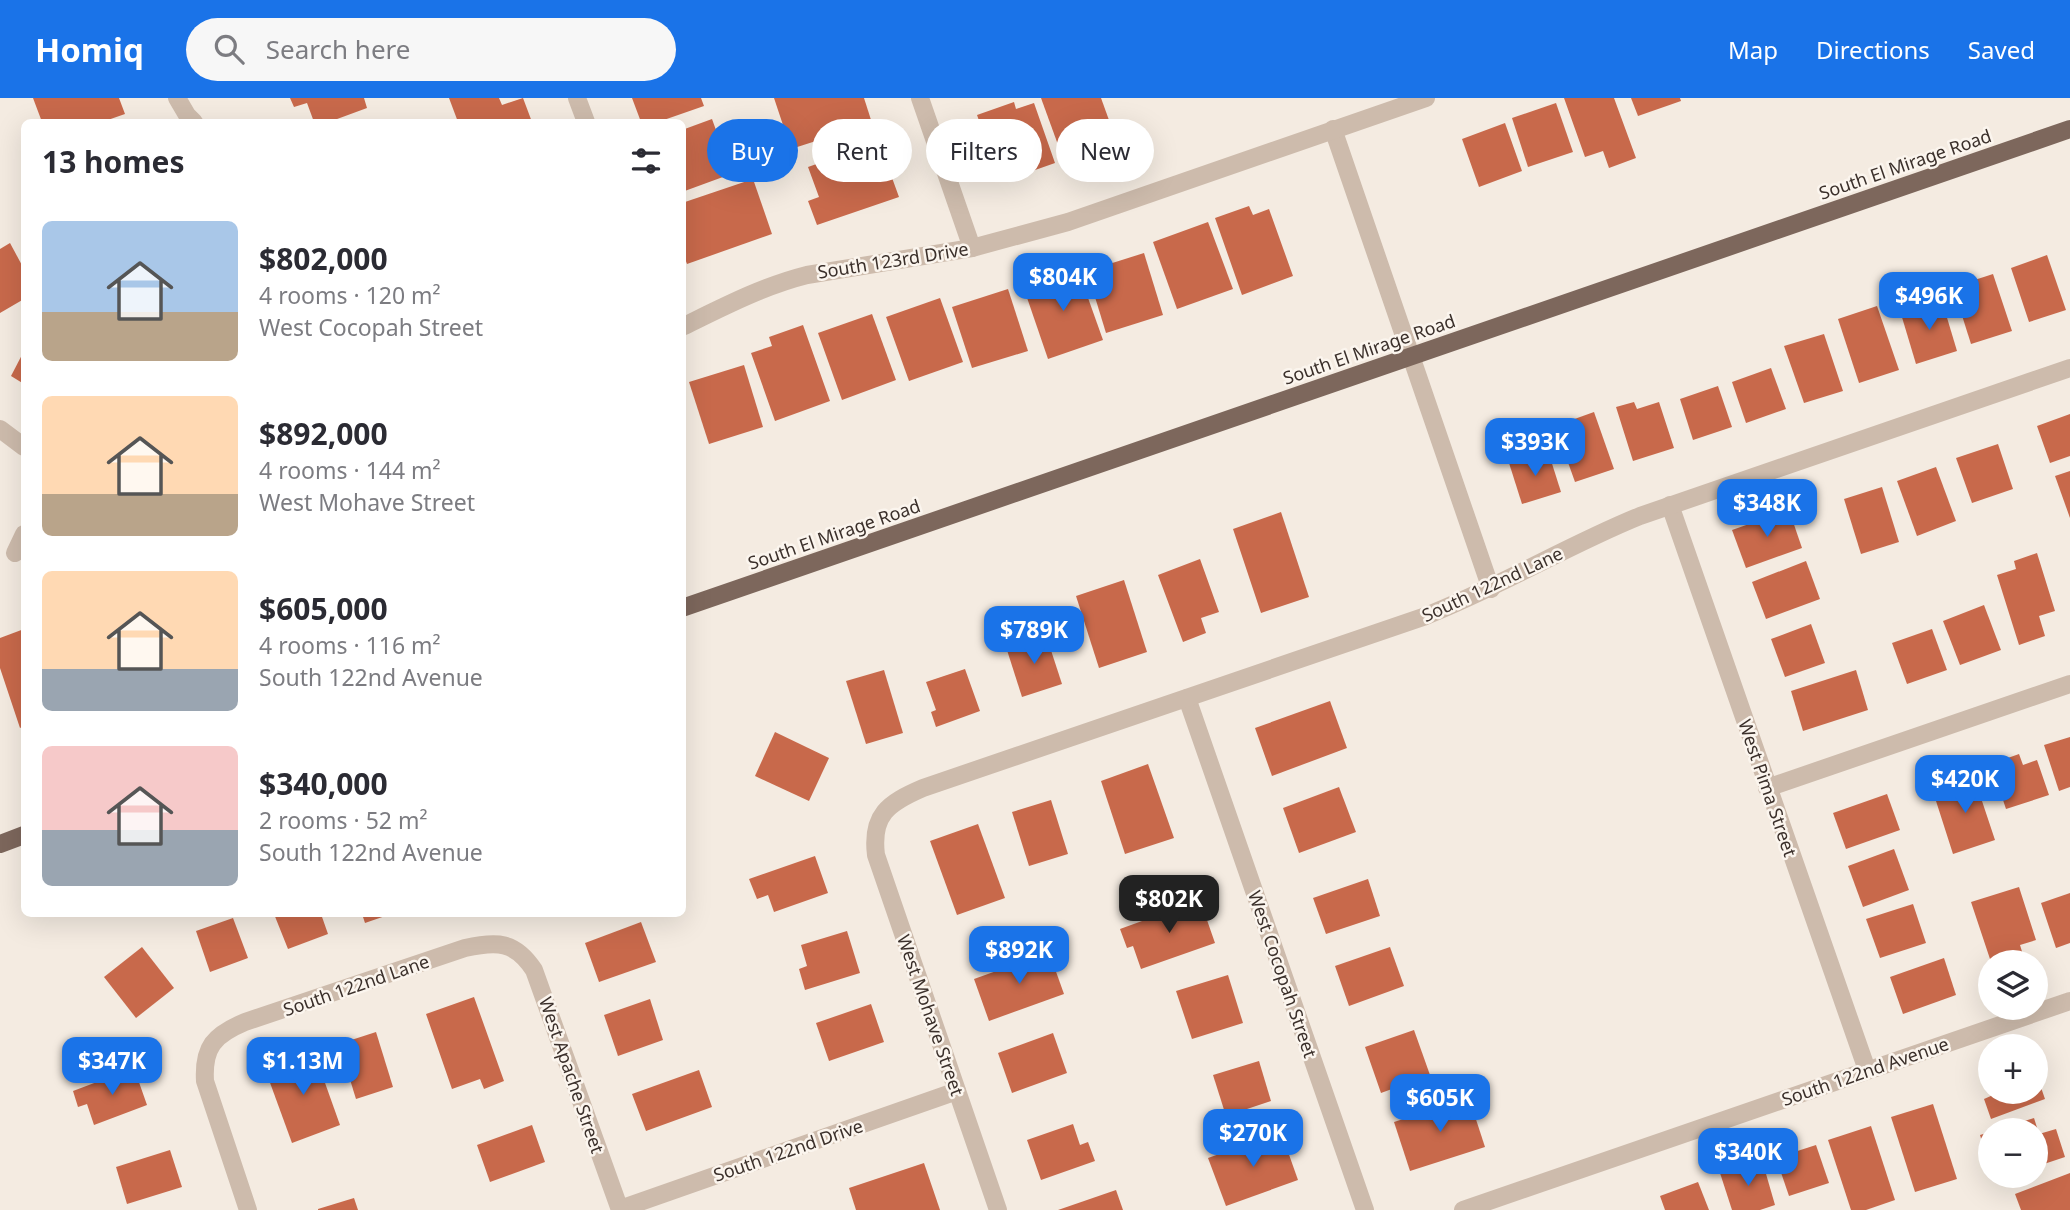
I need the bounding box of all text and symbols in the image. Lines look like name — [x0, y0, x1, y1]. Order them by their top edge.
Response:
search box — [186, 18, 676, 81]
text: Homiq — [35, 27, 144, 72]
icon: search — [210, 30, 248, 68]
text: Search here — [266, 31, 410, 67]
text: Map — [1728, 33, 1778, 66]
text: Directions — [1816, 33, 1930, 66]
text: Saved — [1968, 33, 2035, 66]
chip: Buy — [707, 119, 798, 182]
chip: Rent — [812, 119, 912, 182]
chip: Filters — [926, 119, 1042, 182]
chip: New — [1056, 119, 1154, 182]
street label: South El Mirage Road — [1816, 123, 1994, 205]
text: 13 homes — [42, 141, 185, 182]
icon: filters — [627, 142, 665, 180]
street label: South 123rd Drive — [816, 236, 970, 284]
text: $802,000 — [259, 238, 388, 279]
icon: home — [98, 249, 182, 333]
pin: $804K — [1014, 254, 1112, 313]
text: $804K — [1029, 260, 1097, 292]
pin: $496K — [1880, 272, 1978, 332]
text: 4 rooms · 120 m² — [259, 279, 441, 311]
text: $496K — [1895, 279, 1963, 311]
street label: South El Mirage Road — [1280, 308, 1458, 390]
text: West Cocopah Street — [259, 311, 483, 343]
text: $892,000 — [259, 413, 388, 454]
pin: $393K — [1486, 418, 1584, 478]
icon: home — [98, 424, 182, 508]
text: $393K — [1501, 425, 1569, 457]
text: 4 rooms · 144 m² — [259, 454, 441, 486]
pin: $348K — [1718, 480, 1816, 539]
text: West Mohave Street — [259, 486, 475, 518]
text: $348K — [1733, 486, 1801, 518]
street label: South El Mirage Road — [745, 493, 923, 575]
street label: South 122nd Lane — [1418, 541, 1566, 627]
text: $605,000 — [259, 588, 388, 629]
icon: home — [98, 599, 182, 683]
pin: $789K — [985, 606, 1083, 666]
text: $789K — [1000, 613, 1068, 645]
text: 4 rooms · 116 m² — [259, 629, 441, 661]
text: South 122nd Avenue — [259, 661, 483, 693]
street label: West Pima Street — [1733, 716, 1803, 860]
pin: $420K — [1916, 756, 2014, 815]
text: $420K — [1931, 762, 1999, 794]
text: $340,000 — [259, 763, 388, 804]
icon: home — [98, 774, 182, 858]
text: 2 rooms · 52 m² — [259, 804, 428, 836]
text: South 122nd Avenue — [259, 836, 483, 868]
pin: $802K — [1120, 876, 1218, 935]
text: $802K — [1135, 882, 1203, 914]
street label: West Cocopah Street — [1243, 887, 1323, 1061]
pin: $892K — [970, 926, 1068, 986]
street label: West Mohave Street — [892, 931, 970, 1099]
text: $892K — [985, 933, 1053, 965]
street label: South 122nd Lane — [280, 949, 432, 1021]
map controls — [1978, 950, 2048, 1188]
button: layers — [1978, 950, 2048, 1020]
street label: West Apache Street — [534, 994, 610, 1157]
street label: South 122nd Avenue — [1778, 1031, 1952, 1111]
button: + — [1978, 1034, 2048, 1104]
pin: $347K — [63, 1038, 161, 1097]
pin: $1.13M — [246, 1038, 360, 1097]
text: $347K — [78, 1044, 146, 1076]
text: $1.13M — [263, 1044, 343, 1076]
pin: $605K — [1391, 1074, 1489, 1134]
text: $605K — [1406, 1081, 1474, 1113]
pin: $270K — [1204, 1110, 1302, 1169]
street label: South 122nd Drive — [710, 1113, 866, 1187]
text: $270K — [1219, 1116, 1287, 1148]
button: − — [1978, 1118, 2048, 1188]
pin: $340K — [1699, 1128, 1797, 1188]
text: $340K — [1714, 1135, 1782, 1167]

